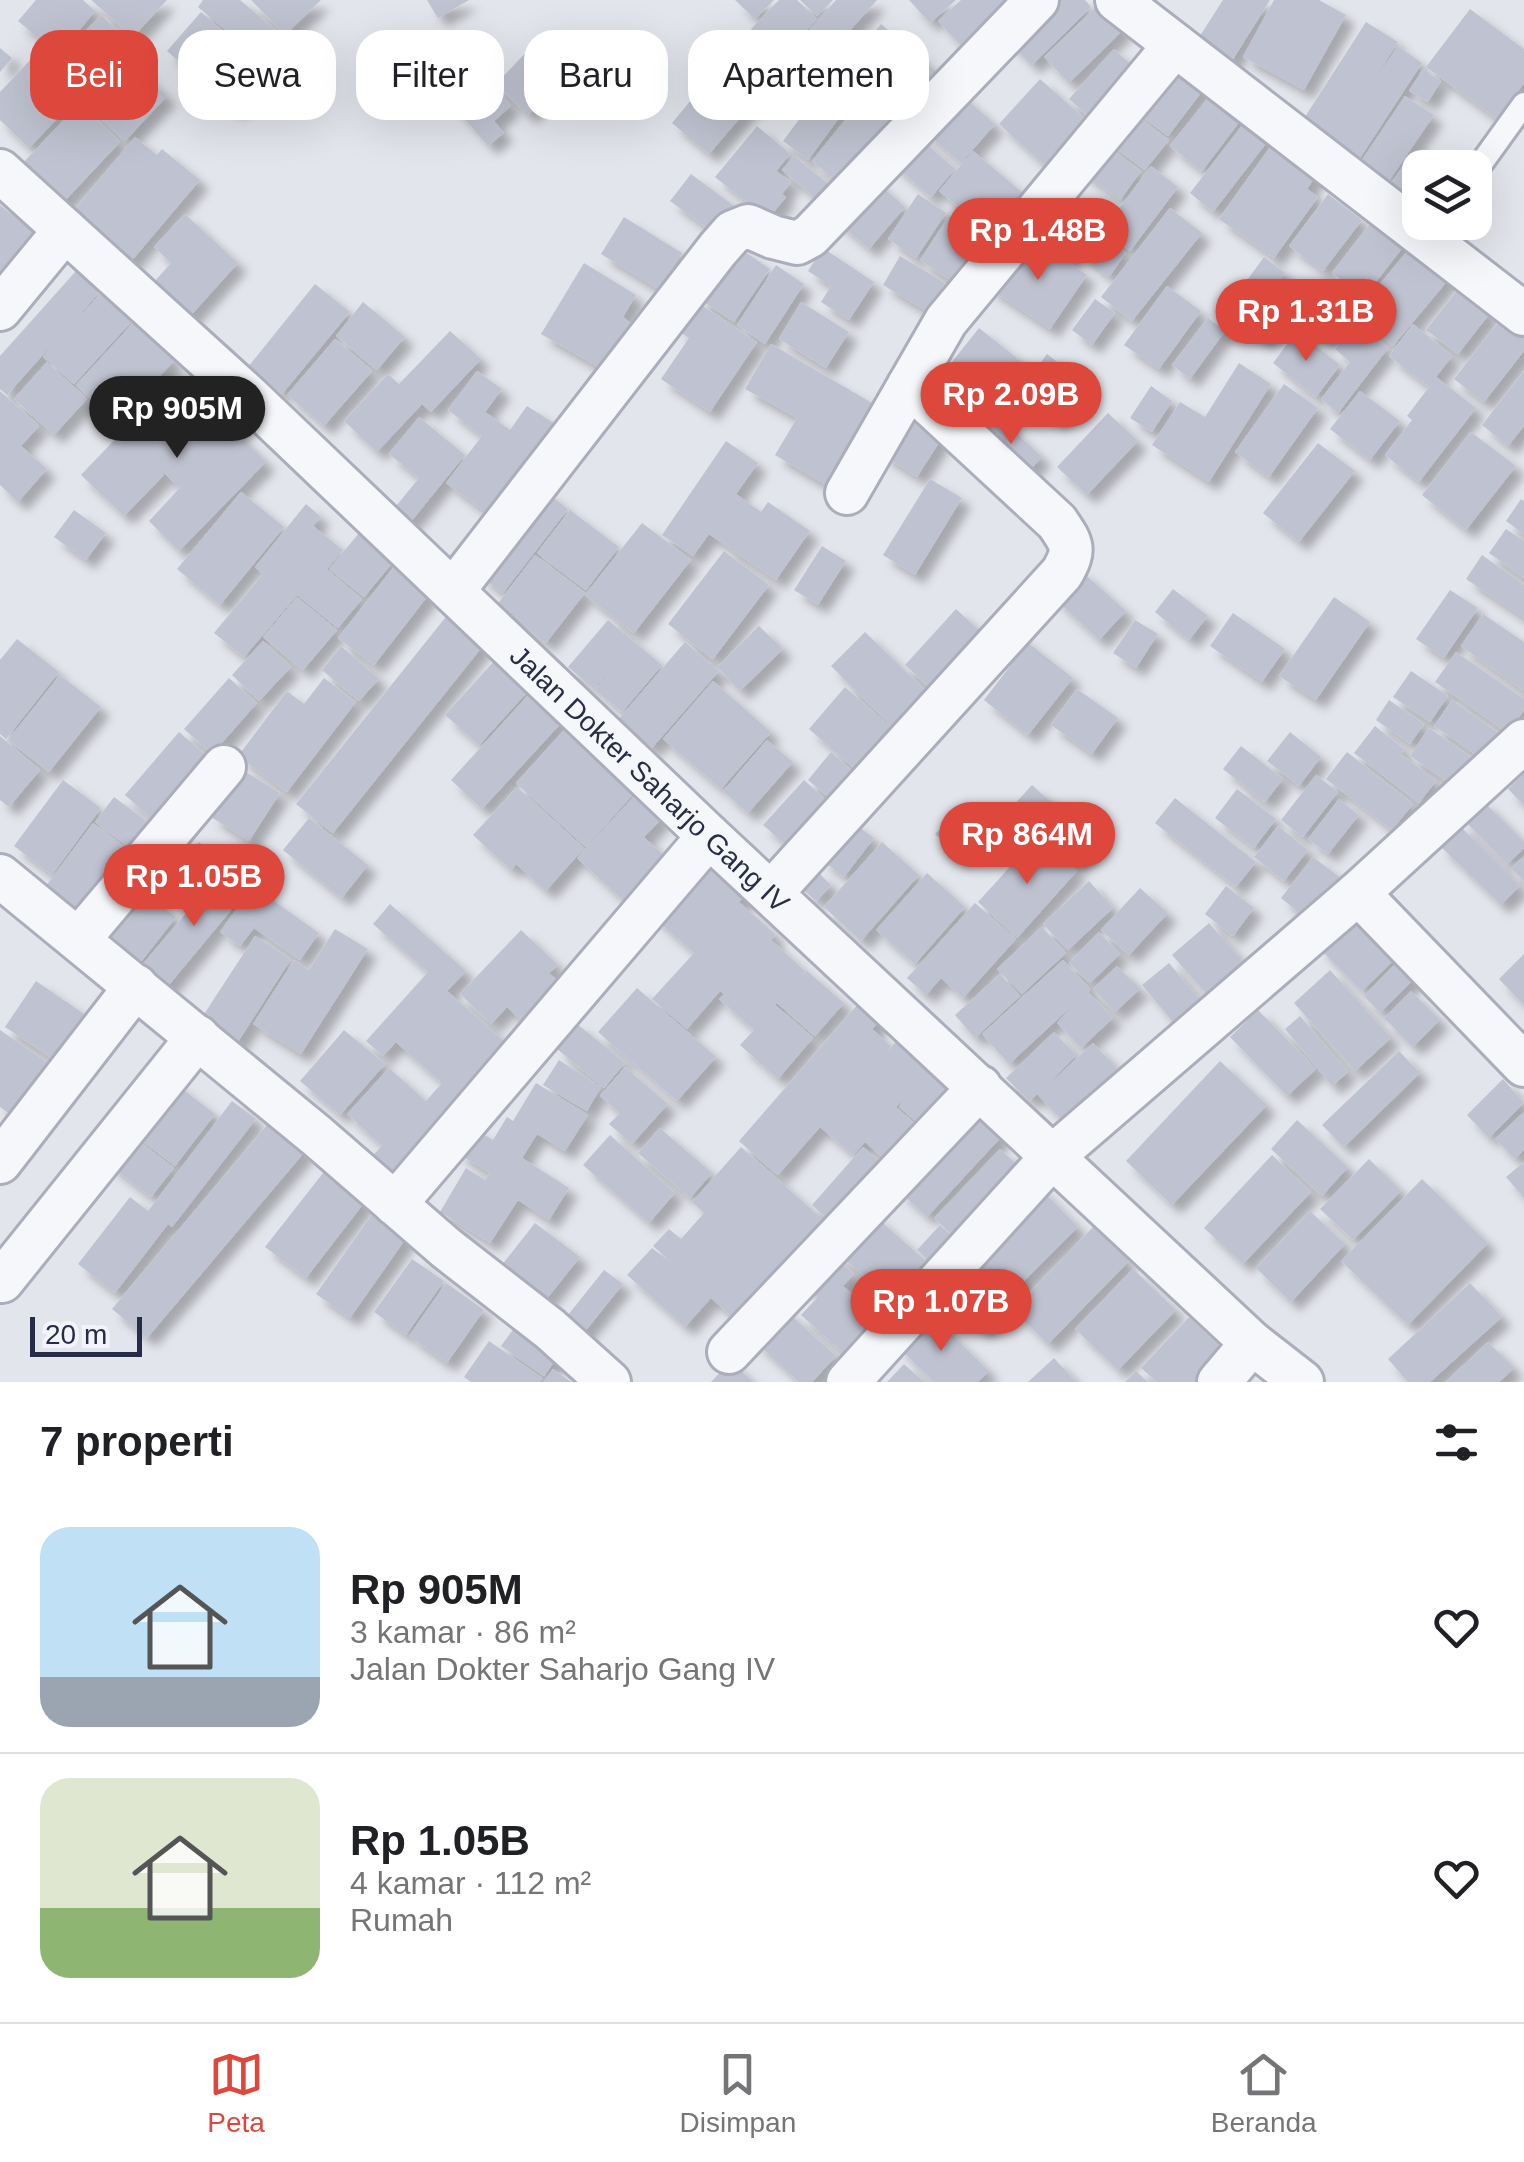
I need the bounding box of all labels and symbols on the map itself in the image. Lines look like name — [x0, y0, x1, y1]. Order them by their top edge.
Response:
pin: Rp 1.48B — [935, 198, 1141, 283]
pin: Rp 1.31B — [1203, 279, 1409, 364]
pin: Rp 2.09B — [908, 362, 1114, 447]
pin: Rp 905M — [85, 376, 269, 461]
street label: Jalan Dokter Saharjo Gang IV — [504, 640, 795, 919]
pin: Rp 864M — [935, 802, 1119, 887]
pin: Rp 1.05B — [91, 844, 297, 929]
pin: Rp 1.07B — [838, 1269, 1044, 1354]
scale bar — [30, 1312, 142, 1356]

